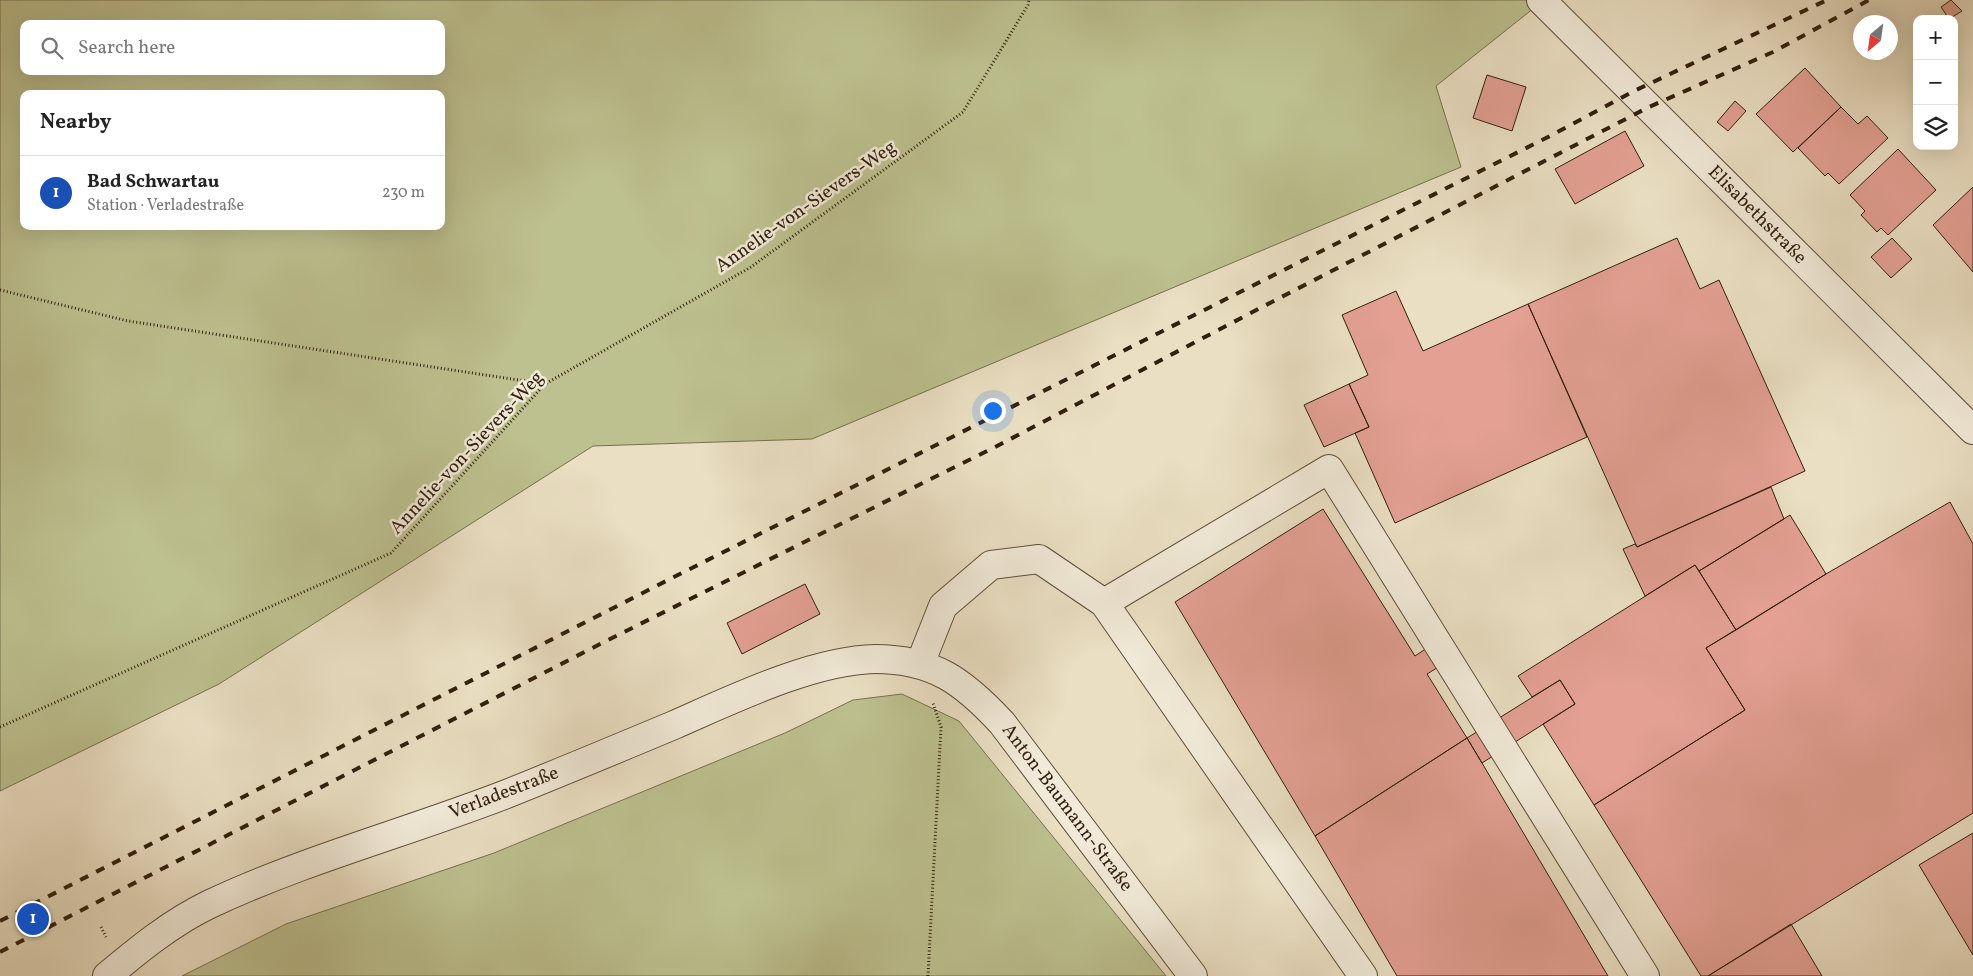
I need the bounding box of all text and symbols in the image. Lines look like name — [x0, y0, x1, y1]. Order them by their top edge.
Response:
north arrow — [1853, 15, 1898, 60]
map controls — [1913, 15, 1958, 150]
button: + — [1913, 15, 1958, 60]
search box — [20, 20, 445, 75]
icon: search — [38, 34, 66, 62]
text: Search here — [78, 35, 175, 61]
button: − — [1913, 60, 1958, 105]
button: layers — [1913, 105, 1958, 150]
text: Nearby — [40, 108, 111, 137]
street label: Annelie-von-Sievers-Weg — [710, 135, 902, 279]
street label: Elisabethstraße — [1702, 160, 1812, 270]
text: Bad Schwartau — [87, 169, 219, 195]
text: 1 — [53, 182, 59, 204]
text: 230 m — [382, 182, 425, 204]
text: Station · Verladestraße — [87, 195, 244, 217]
street label: Annelie-von-Sievers-Weg — [384, 366, 550, 540]
your location — [980, 398, 1006, 424]
street label: Anton-Baumann-Straße — [995, 719, 1139, 897]
street label: Verladestraße — [445, 760, 563, 826]
pin: 1 — [17, 900, 49, 938]

